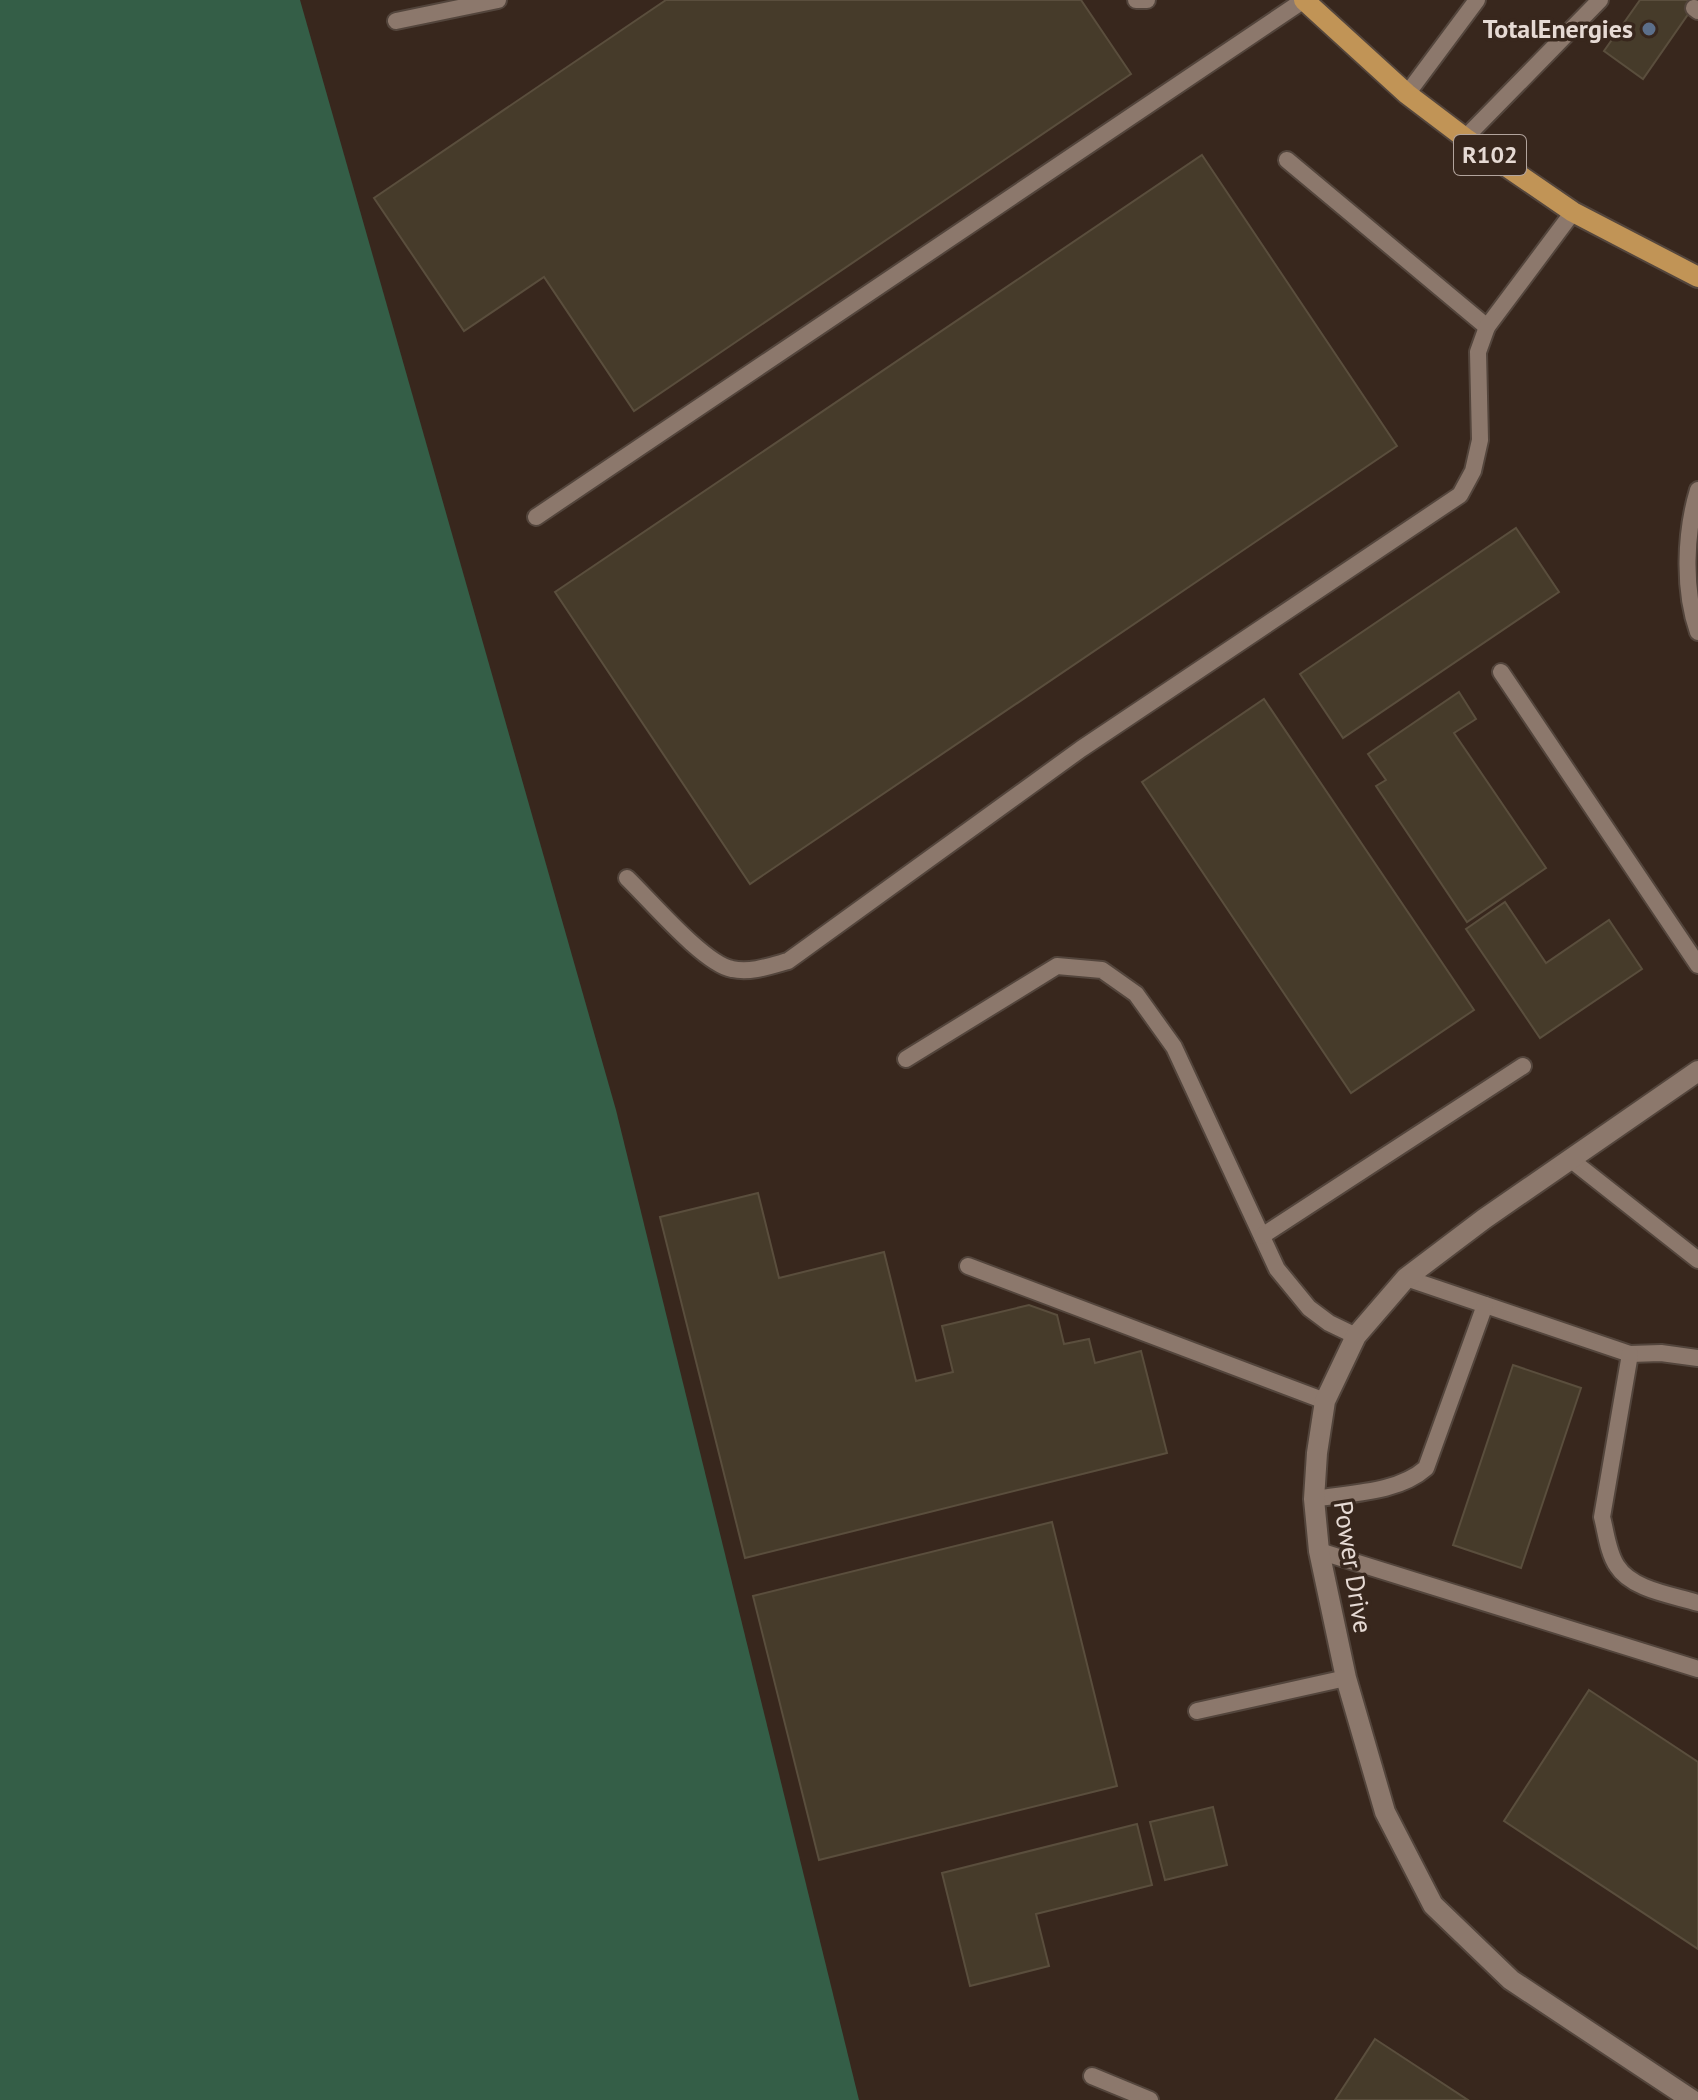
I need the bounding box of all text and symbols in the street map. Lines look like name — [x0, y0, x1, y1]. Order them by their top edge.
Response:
place label: TotalEnergies — [1483, 12, 1633, 45]
marker: TotalEnergies — [1640, 20, 1658, 38]
road number: R102 — [1454, 135, 1526, 175]
street label: Power Drive — [1327, 1498, 1380, 1635]

